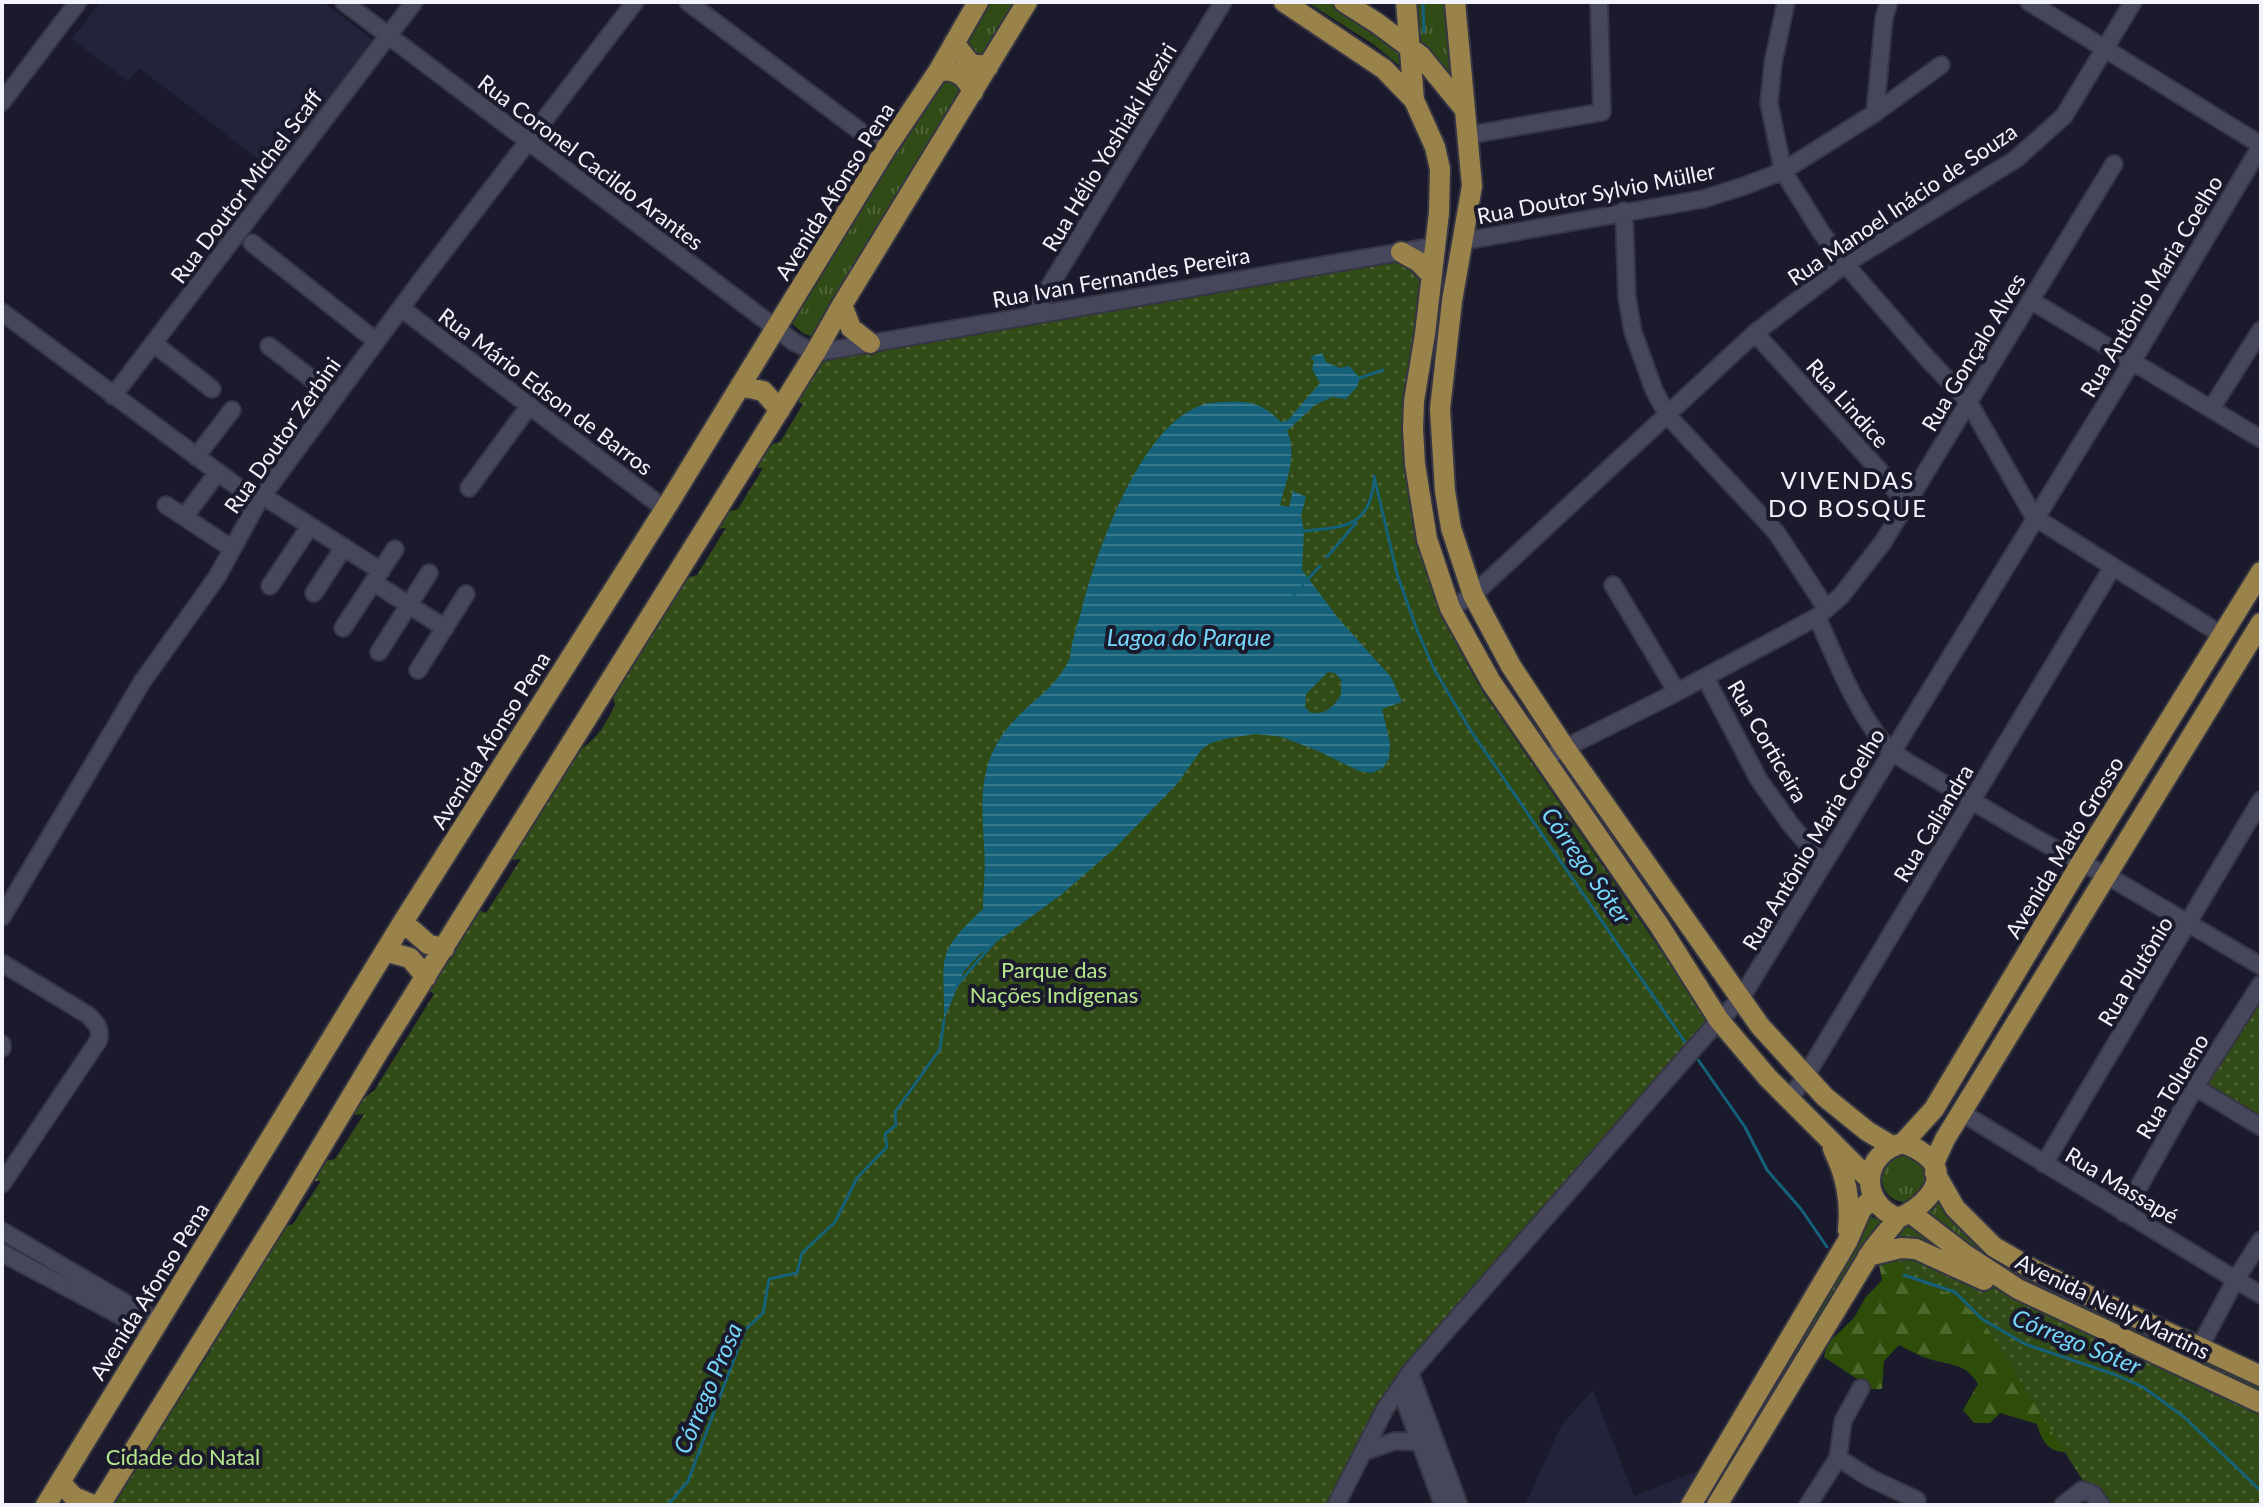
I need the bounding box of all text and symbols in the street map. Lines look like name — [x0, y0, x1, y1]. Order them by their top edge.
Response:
street label: Rua Hélio Yoshiaki Ikeziri — [1036, 38, 1182, 256]
street label: Rua Coronel Cacildo Arantes — [473, 69, 709, 255]
street label: Rua Doutor Michel Scaff — [164, 84, 328, 288]
street label: Avenida Afonso Pena — [769, 97, 899, 285]
street label: Rua Manoel Inácio de Souza — [1782, 117, 2022, 291]
street label: Rua Doutor Sylvio Müller — [1475, 157, 1717, 229]
street label: Rua Antônio Maria Coelho — [2074, 170, 2228, 402]
street label: Rua Ivan Fernandes Pereira — [990, 241, 1252, 313]
street label: Rua Gonçalo Alves — [1915, 268, 2031, 436]
street label: Rua Mário Edson de Barros — [434, 302, 658, 480]
street label: Rua Doutor Zerbini — [218, 352, 346, 518]
street label: Rua Lindice — [1801, 353, 1895, 453]
district label: VIVENDAS DO BOSQUE — [1768, 465, 1928, 522]
water label: Lagoa do Parque — [1107, 622, 1271, 651]
street label: Avenida Afonso Pena — [425, 646, 555, 834]
street label: Rua Corticeira — [1722, 675, 1814, 807]
street label: Rua Antônio Maria Coelho — [1736, 723, 1890, 955]
street label: Avenida Mato Grosso — [1999, 751, 2129, 943]
street label: Rua Caliandra — [1887, 759, 1979, 887]
water label: Córrego Sóter — [1536, 801, 1638, 930]
street label: Rua Plutônio — [2092, 911, 2178, 1031]
park label: Parque das Nações Indígenas — [970, 956, 1138, 1008]
street label: Rua Tolueno — [2130, 1028, 2214, 1144]
street label: Rua Massapé — [2061, 1141, 2183, 1229]
street label: Avenida Afonso Pena — [84, 1197, 214, 1385]
street label: Avenida Nelly Martins — [2012, 1247, 2214, 1365]
water label: Córrego Sóter — [2008, 1302, 2146, 1380]
water label: Córrego Prosa — [666, 1318, 748, 1458]
park label: Cidade do Natal — [106, 1443, 260, 1470]

